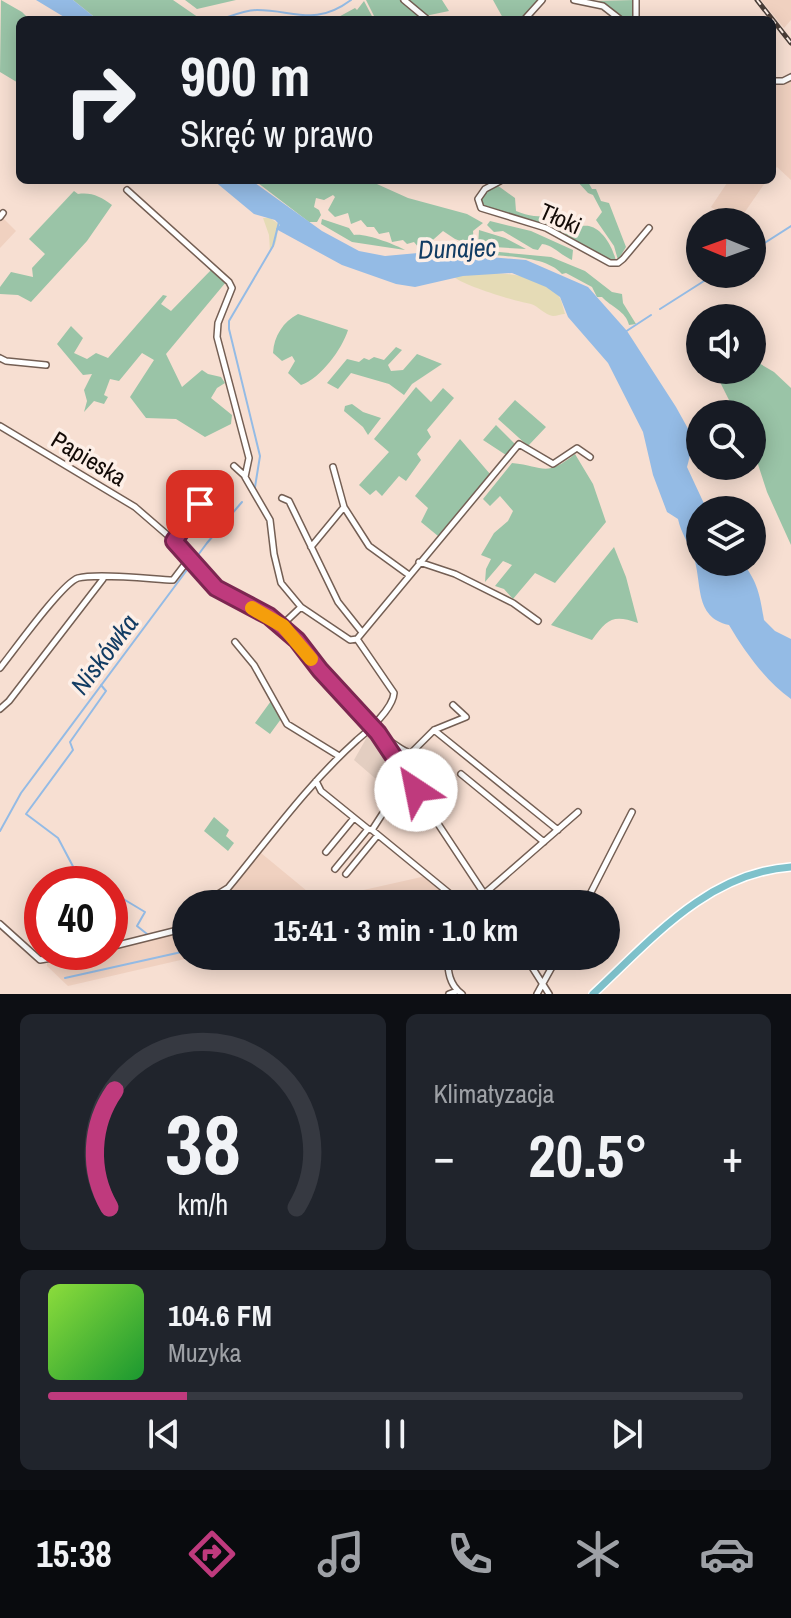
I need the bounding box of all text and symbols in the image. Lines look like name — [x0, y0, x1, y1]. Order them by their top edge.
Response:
text: 900 m — [180, 38, 310, 113]
icon: right — [48, 48, 152, 152]
text: Skręć w prawo — [180, 110, 374, 158]
street label: Tłoki — [535, 195, 587, 241]
north arrow — [686, 208, 766, 288]
map controls — [686, 208, 766, 576]
water label: Dunajec — [417, 229, 497, 267]
button: sound — [686, 304, 766, 384]
button: search — [686, 400, 766, 480]
street label: Papieska — [46, 423, 132, 493]
pin — [166, 470, 234, 538]
icon: arrive — [178, 482, 222, 526]
button: layers — [686, 496, 766, 576]
water label: Niskówka — [62, 606, 146, 701]
position arrow — [374, 748, 458, 832]
speed limit sign: 40 — [24, 866, 128, 970]
text: 15:41 · 3 min · 1.0 km — [274, 910, 518, 950]
text: Klimatyzacja — [434, 1076, 554, 1111]
text: 38 — [165, 1088, 241, 1200]
text: 20.5° — [528, 1115, 648, 1196]
text: − — [434, 1126, 455, 1186]
text: + — [722, 1126, 743, 1186]
text: km/h — [177, 1185, 228, 1224]
text: 104.6 FM — [168, 1295, 272, 1335]
text: Muzyka — [168, 1335, 241, 1370]
icon: previous — [142, 1412, 186, 1456]
icon: pause — [373, 1412, 417, 1456]
icon: next — [605, 1412, 649, 1456]
icon: directions — [184, 1526, 240, 1582]
icon: music — [313, 1526, 369, 1582]
icon: phone — [442, 1526, 498, 1582]
icon: climate — [570, 1526, 626, 1582]
icon: car — [699, 1526, 755, 1582]
text: 15:38 — [36, 1530, 112, 1578]

